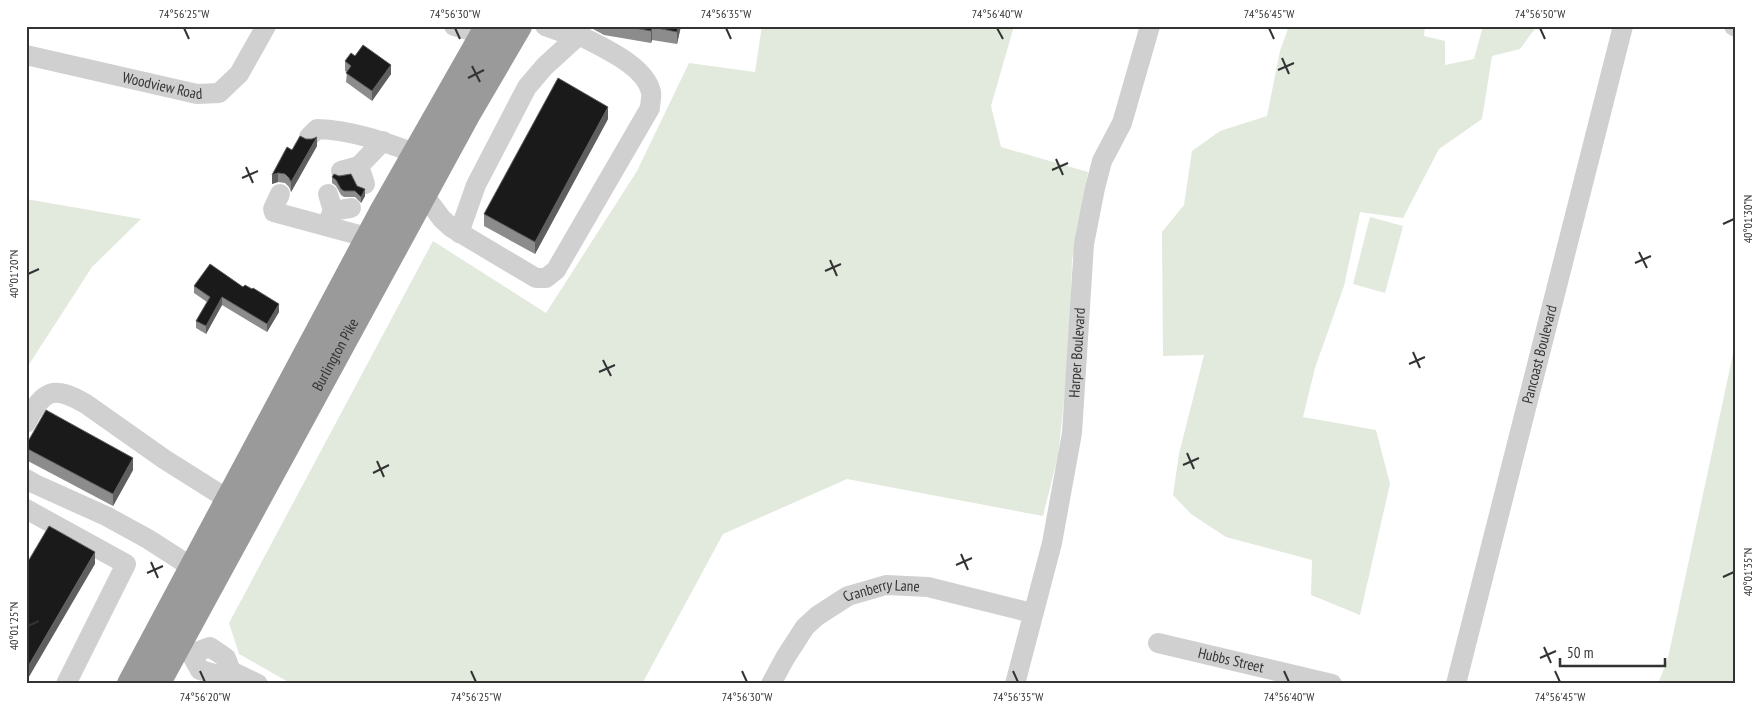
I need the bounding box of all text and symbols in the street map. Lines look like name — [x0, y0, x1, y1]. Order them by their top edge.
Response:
text: 74°56'25"W — [159, 6, 209, 21]
text: 74°56'30"W — [430, 6, 480, 21]
text: 74°56'35"W — [701, 6, 751, 21]
text: 74°56'40"W — [972, 6, 1022, 21]
text: 74°56'45"W — [1244, 6, 1294, 21]
text: 74°56'50"W — [1515, 6, 1565, 21]
street label: Woodview Road — [121, 67, 203, 103]
text: 40°01'30"N — [1740, 195, 1755, 243]
text: 40°01'20"N — [6, 250, 21, 298]
street label: Pancoast Boulevard — [1518, 303, 1561, 406]
street label: Harper Boulevard — [1064, 307, 1089, 398]
street label: Burlington Pike — [308, 315, 362, 394]
text: 40°01'35"N — [1740, 548, 1755, 596]
street label: Cranberry Lane — [839, 575, 920, 606]
text: 40°01'25"N — [6, 602, 21, 650]
scale bar — [1560, 635, 1664, 667]
street label: Hubbs Street — [1196, 643, 1266, 677]
text: 50 m — [1567, 643, 1593, 662]
text: 74°56'20"W — [180, 689, 230, 704]
text: 74°56'25"W — [451, 689, 501, 704]
text: 74°56'30"W — [722, 689, 772, 704]
text: 74°56'35"W — [993, 689, 1043, 704]
text: 74°56'40"W — [1264, 689, 1314, 704]
text: 74°56'45"W — [1535, 689, 1585, 704]

